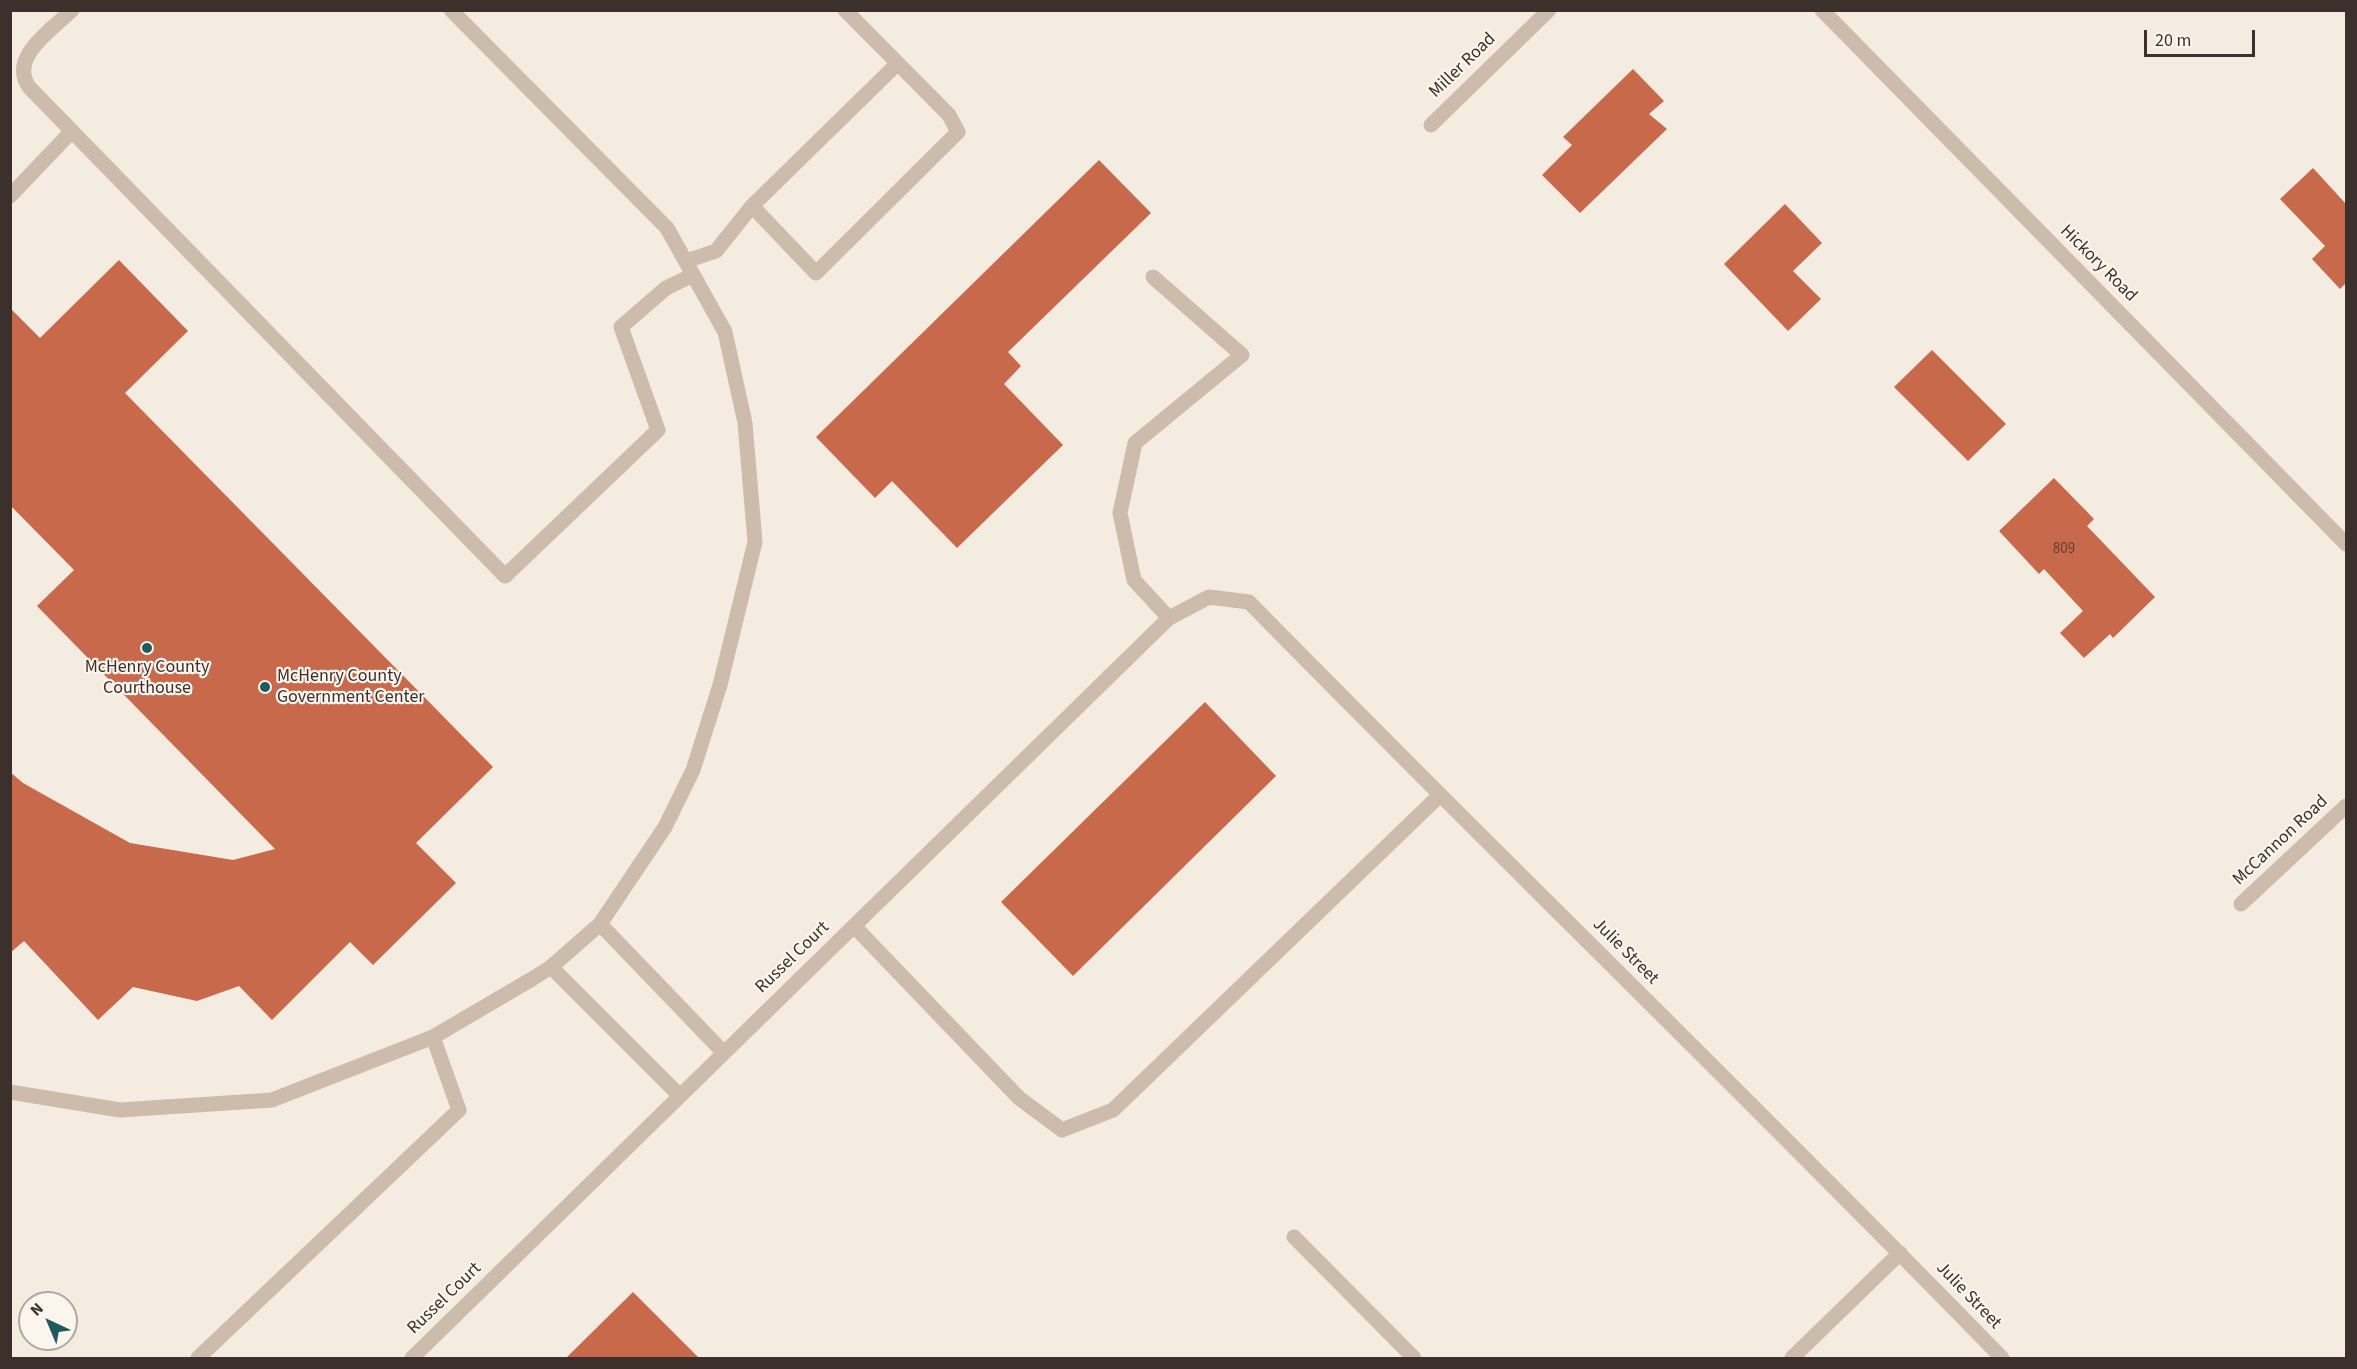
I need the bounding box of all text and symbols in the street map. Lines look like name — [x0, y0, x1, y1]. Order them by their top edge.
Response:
scale bar — [2147, 18, 2258, 56]
text: 20 m — [2155, 28, 2191, 53]
street label: Miller Road — [1425, 29, 1501, 103]
street label: Hickory Road — [2055, 221, 2141, 307]
house number: 809 — [2053, 541, 2075, 559]
marker: McHenry County Courthouse — [140, 641, 154, 655]
place label: McHenry County Courthouse — [85, 657, 209, 700]
place label: McHenry County Government Center — [277, 666, 425, 708]
marker: McHenry County Government Center — [258, 680, 272, 694]
street label: McCannon Road — [2229, 791, 2333, 891]
street label: Julie Street — [1587, 914, 1663, 990]
street label: Russel Court — [752, 917, 834, 999]
street label: Russel Court — [404, 1258, 486, 1340]
street label: Julie Street — [1931, 1258, 2005, 1334]
north arrow — [18, 1291, 78, 1351]
text: N — [25, 1298, 48, 1321]

